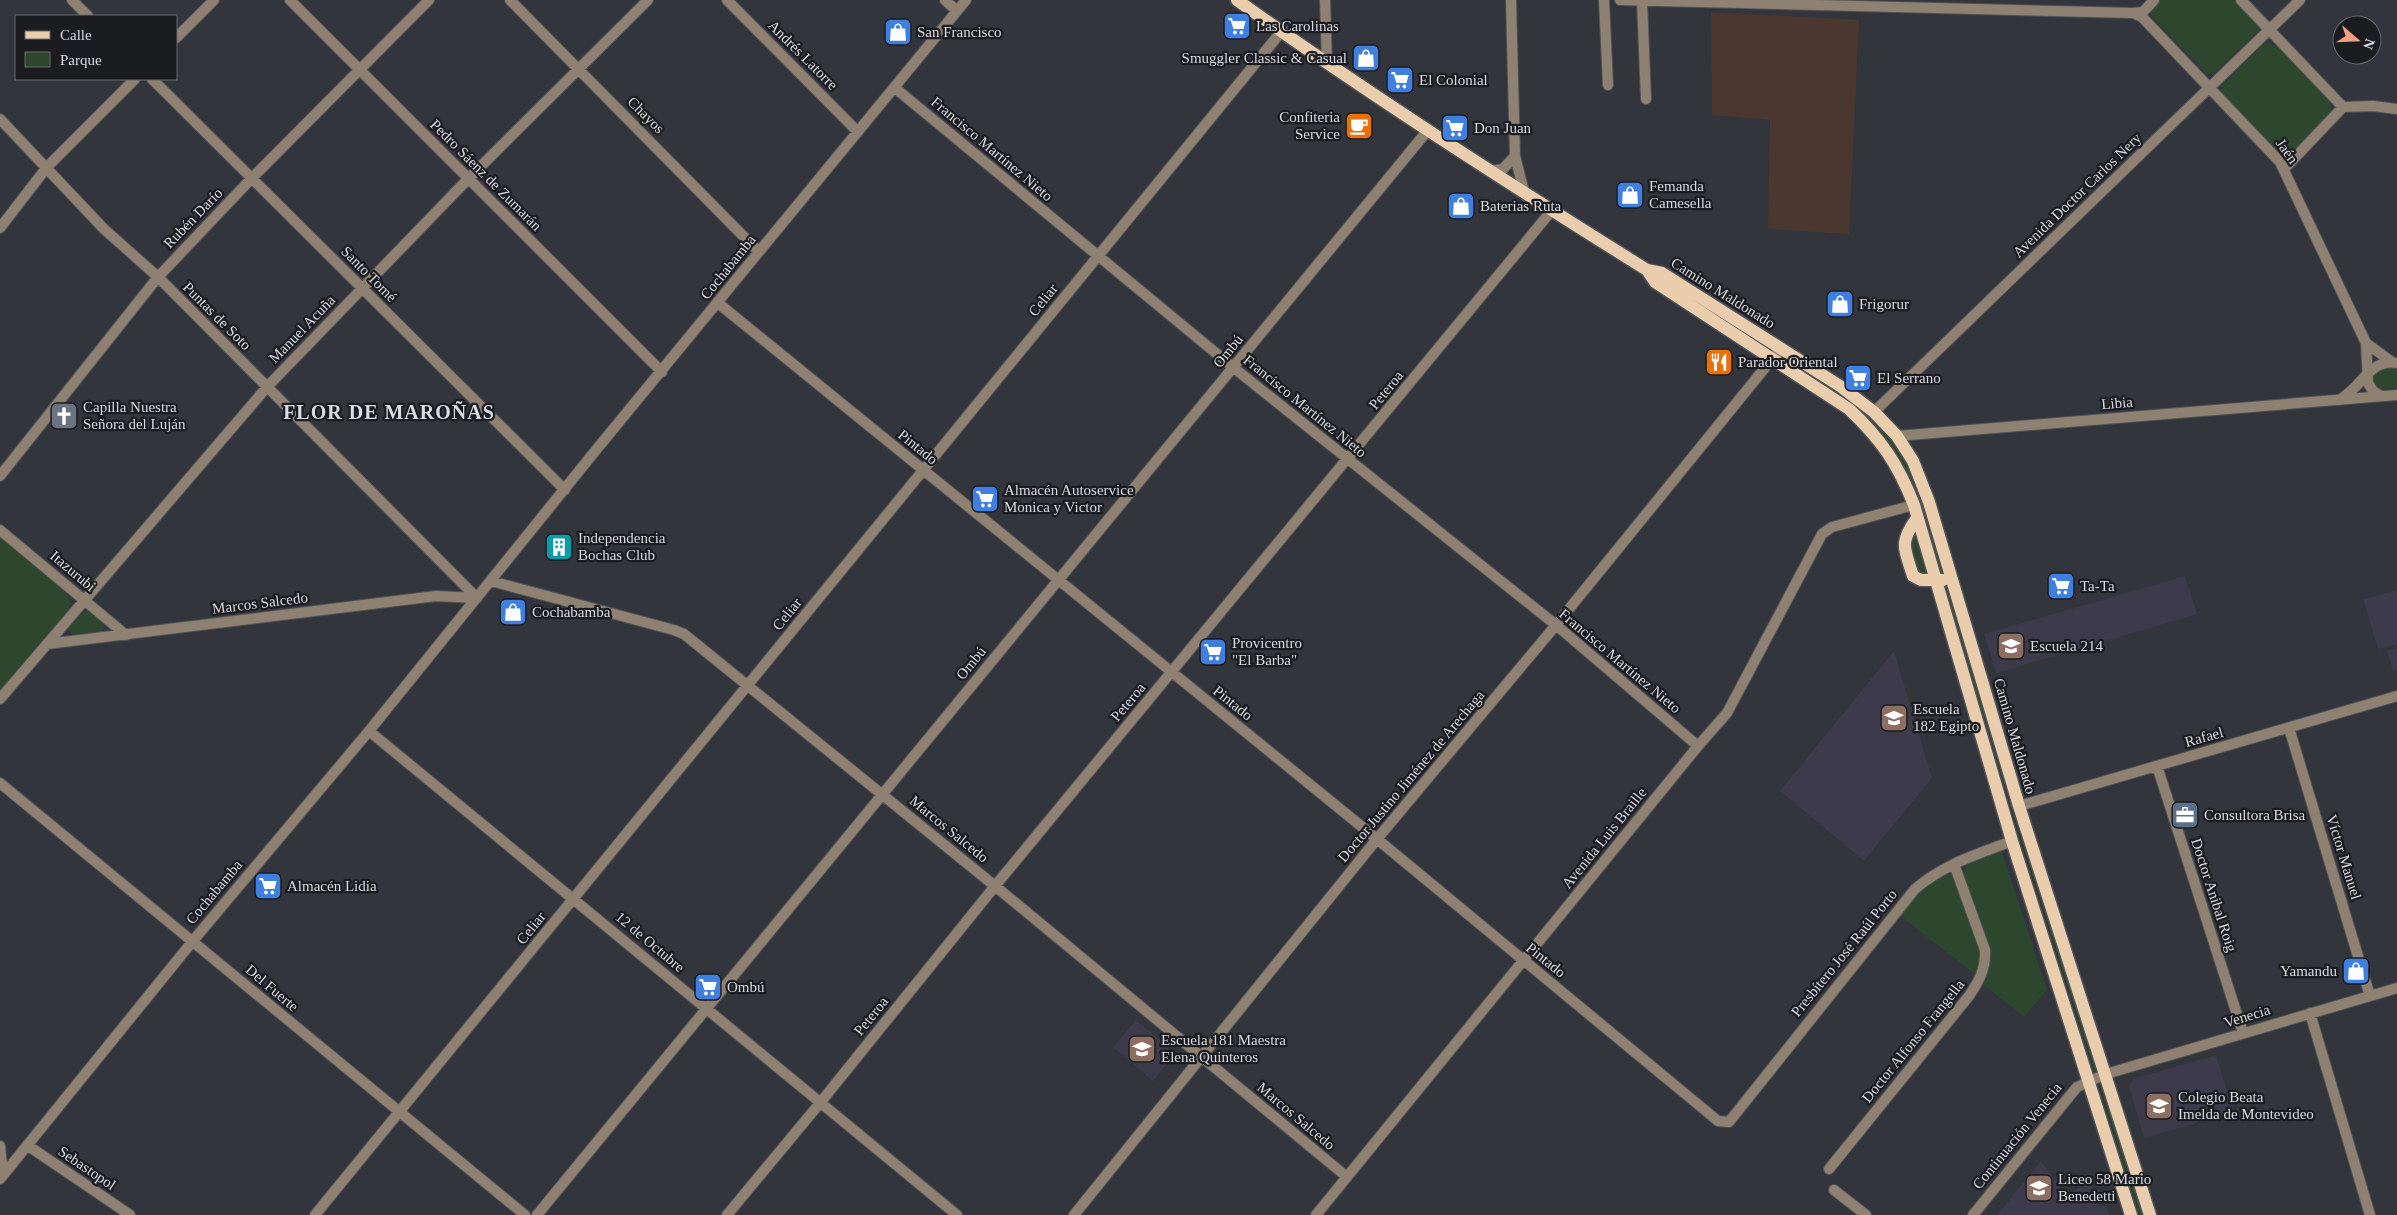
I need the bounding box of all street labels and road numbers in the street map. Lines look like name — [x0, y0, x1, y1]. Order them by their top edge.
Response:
street label: Andrés Latorre — [765, 17, 841, 93]
street label: Chayos — [624, 93, 668, 137]
street label: Francisco Martínez Nieto — [928, 94, 1056, 204]
street label: Pedro Sáenz de Zumarán — [427, 116, 545, 234]
street label: Avenida Doctor Carlos Nery — [2010, 129, 2145, 260]
street label: Jaén — [2273, 135, 2301, 167]
street label: Rubén Darío — [160, 185, 226, 251]
street label: Cochabamba — [697, 231, 759, 302]
street label: Santo Tomé — [338, 243, 400, 305]
street label: Camino Maldonado — [1668, 255, 1778, 331]
street label: Puntas de Soto — [180, 279, 254, 353]
street label: Celiar — [1025, 281, 1061, 319]
street label: Manuel Acuña — [266, 292, 339, 366]
street label: Ombú — [1210, 331, 1246, 371]
street label: Francisco Martínez Nieto — [1240, 352, 1370, 460]
street label: Peteroa — [1366, 367, 1407, 413]
street label: Libia — [2101, 394, 2134, 412]
street label: Pintado — [895, 426, 941, 468]
street label: Itazurubi — [47, 547, 99, 595]
street label: Marcos Salcedo — [211, 589, 309, 617]
street label: Celiar — [769, 595, 805, 633]
street label: Francisco Martínez Nieto — [1556, 606, 1684, 716]
street label: Ombú — [953, 643, 989, 683]
street label: Camino Maldonado — [1991, 676, 2039, 796]
street label: Peteroa — [1107, 679, 1149, 724]
street label: Pintado — [1210, 682, 1256, 724]
street label: Doctor Justino Jiménez de Arechaga — [1334, 687, 1488, 865]
street label: Rafael — [2183, 724, 2225, 750]
street label: Avenida Luis Braille — [1559, 784, 1650, 891]
street label: Marcos Salcedo — [907, 793, 991, 865]
street label: Víctor Manuel — [2324, 813, 2364, 901]
street label: Doctor Anibal Roig — [2188, 836, 2240, 954]
street label: Cochabamba — [183, 857, 246, 927]
street label: Presbítero José Raúl Porto — [1788, 886, 1900, 1020]
street label: Celiar — [513, 909, 549, 947]
street label: 12 de Octubre — [612, 909, 688, 976]
street label: Pintado — [1523, 939, 1569, 981]
street label: Del Fuerte — [242, 961, 302, 1015]
street label: Doctor Alfonso Frangella — [1859, 976, 1968, 1106]
street label: Peteroa — [851, 993, 892, 1039]
street label: Venecia — [2222, 1001, 2272, 1031]
street label: Marcos Salcedo — [1254, 1079, 1338, 1153]
street label: Continuación Venecia — [1969, 1080, 2065, 1192]
street label: Sebastopol — [55, 1143, 119, 1193]

